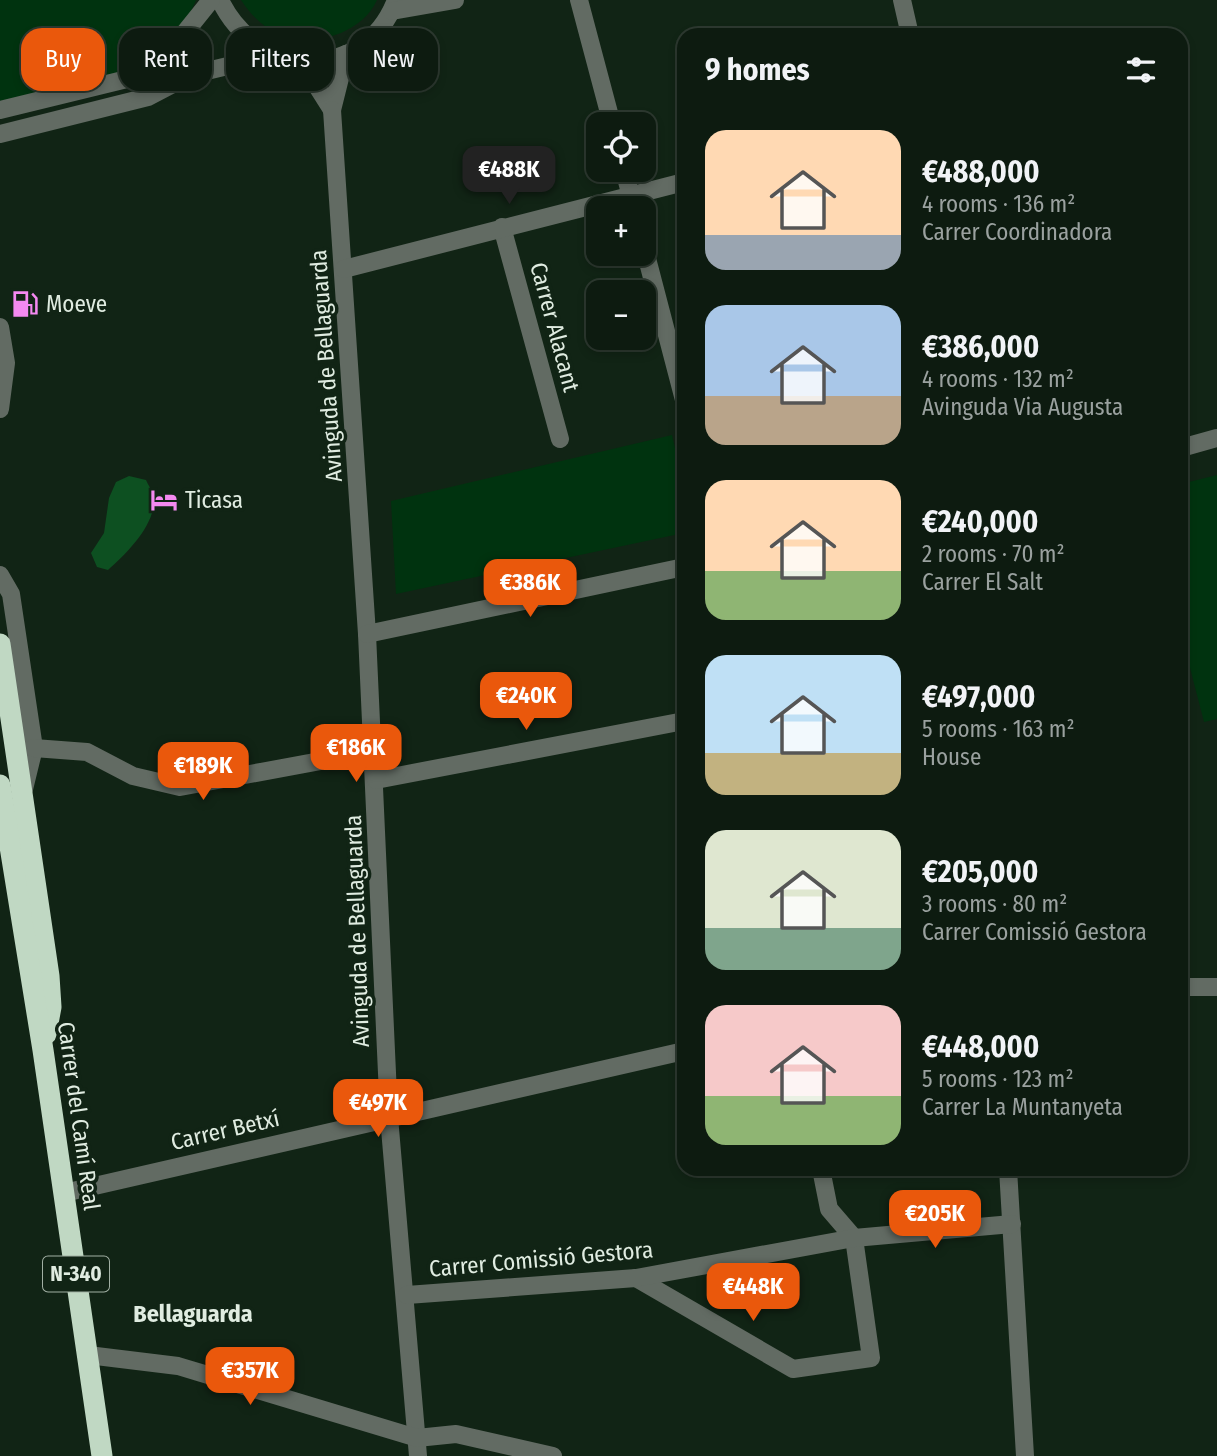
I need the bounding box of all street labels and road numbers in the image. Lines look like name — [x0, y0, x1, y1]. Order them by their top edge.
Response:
street label: Avinguda de Bellaguarda — [304, 249, 348, 483]
street label: Carrer Alacant — [524, 259, 586, 395]
street label: Avinguda de Bellaguarda — [339, 814, 375, 1048]
street label: Carrer del Camí Real — [52, 1020, 106, 1212]
street label: Carrer Betxí — [168, 1104, 282, 1156]
street label: Carrer Comissió Gestora — [428, 1235, 654, 1283]
road number: N-340 — [43, 1256, 109, 1292]

